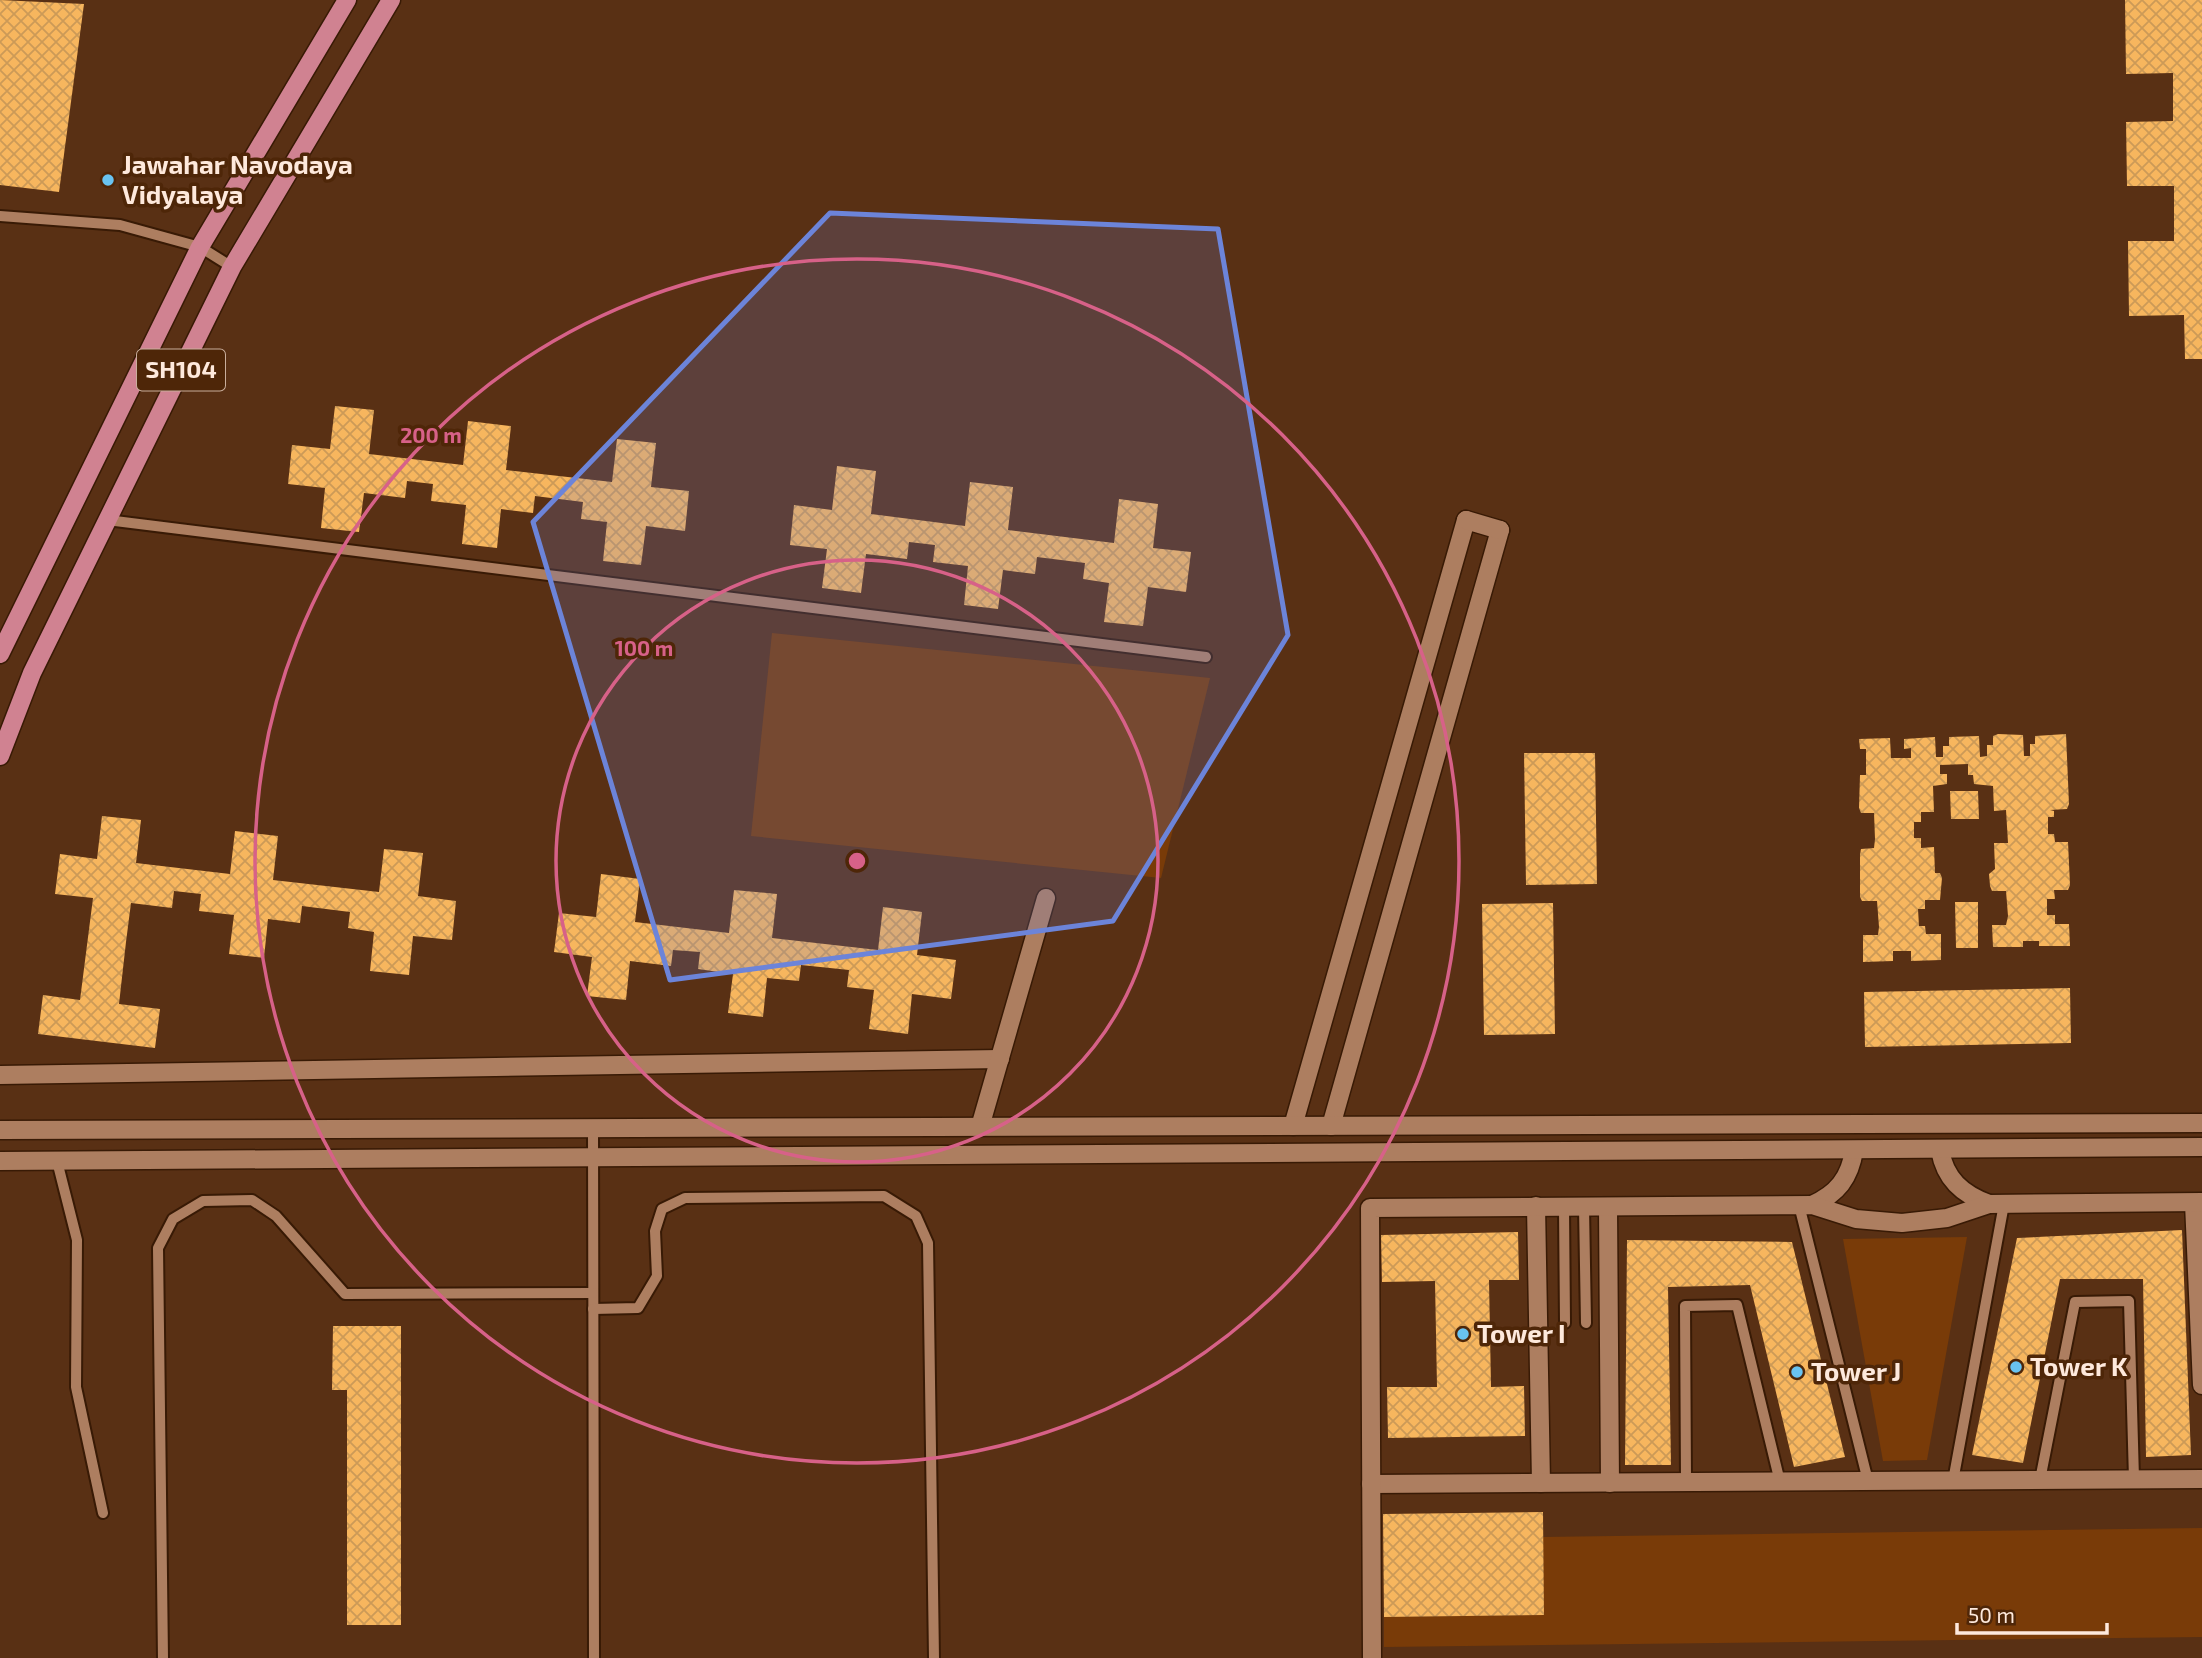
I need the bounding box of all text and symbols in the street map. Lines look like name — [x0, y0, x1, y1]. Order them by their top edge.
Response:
place label: Jawahar Navodaya Vidyalaya — [122, 148, 353, 210]
marker: Jawahar Navodaya Vidyalaya — [100, 172, 116, 188]
road number: SH104 — [137, 349, 225, 390]
text: 200 m — [400, 422, 462, 447]
text: 100 m — [615, 635, 673, 660]
centre of rings — [845, 849, 869, 873]
place label: Tower I — [1477, 1317, 1566, 1348]
marker: Tower I — [1455, 1326, 1471, 1342]
place label: Tower K — [2030, 1350, 2128, 1381]
place label: Tower J — [1811, 1355, 1901, 1386]
marker: Tower K — [2008, 1359, 2024, 1375]
marker: Tower J — [1789, 1364, 1805, 1380]
scale bar — [1957, 1592, 2108, 1636]
text: 50 m — [1968, 1602, 2015, 1627]

